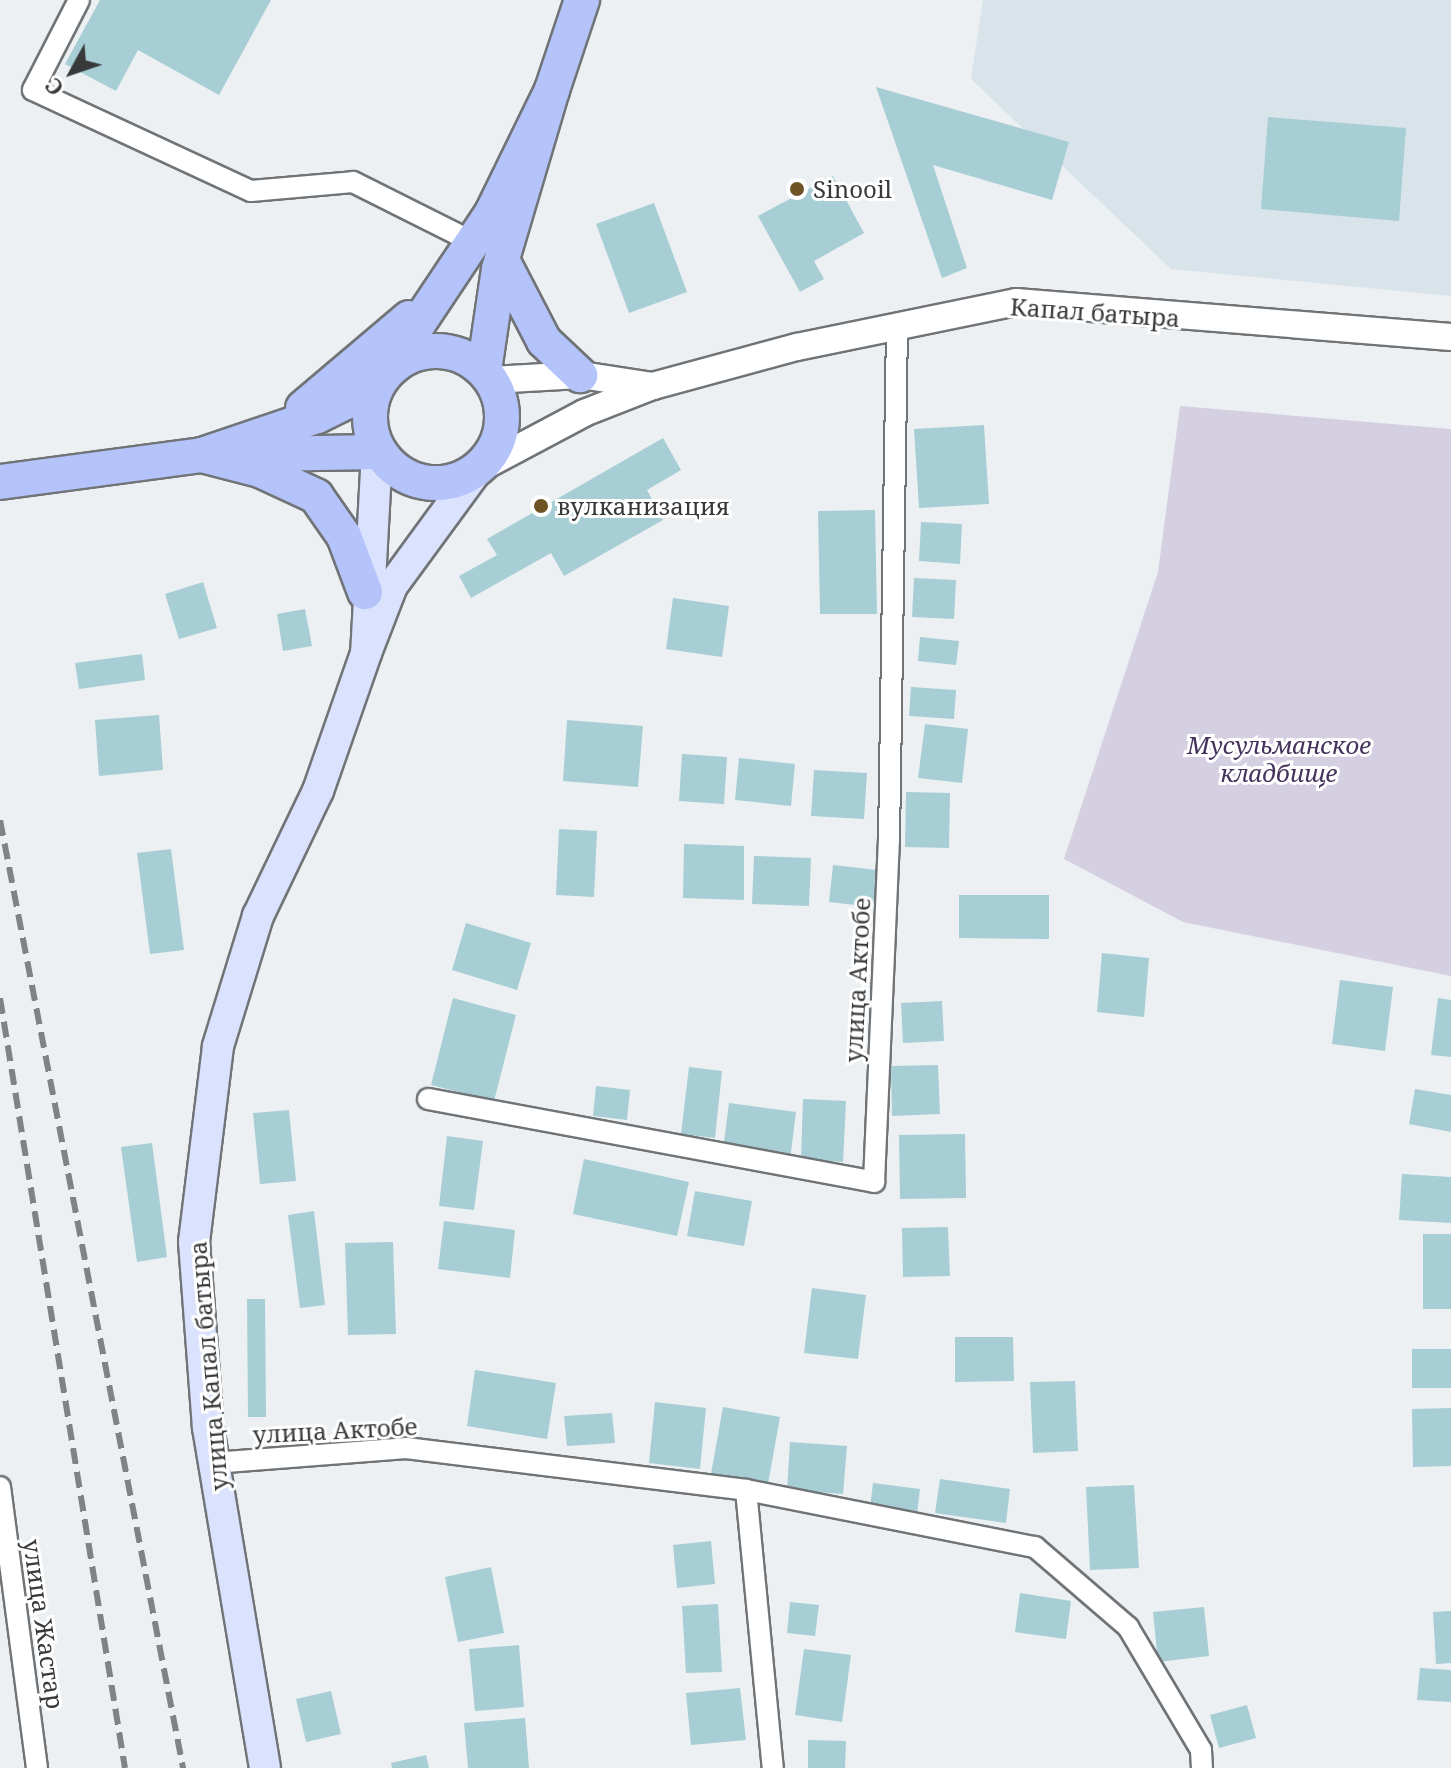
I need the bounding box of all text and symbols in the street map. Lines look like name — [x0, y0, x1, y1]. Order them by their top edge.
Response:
north arrow — [32, 32, 112, 112]
text: С — [37, 72, 70, 103]
place label: Sinooil — [813, 175, 892, 203]
marker: Sinooil — [788, 180, 806, 198]
street label: Капал батыра — [1009, 292, 1181, 332]
place label: вулканизация — [557, 492, 730, 520]
marker: вулканизация — [532, 497, 550, 515]
park label: Мусульманское кладбище — [1187, 731, 1371, 787]
street label: улица Актобе — [838, 897, 876, 1063]
street label: улица Капал батыра — [183, 1240, 233, 1492]
street label: улица Актобе — [252, 1411, 418, 1449]
street label: улица Жастар — [18, 1537, 70, 1711]

